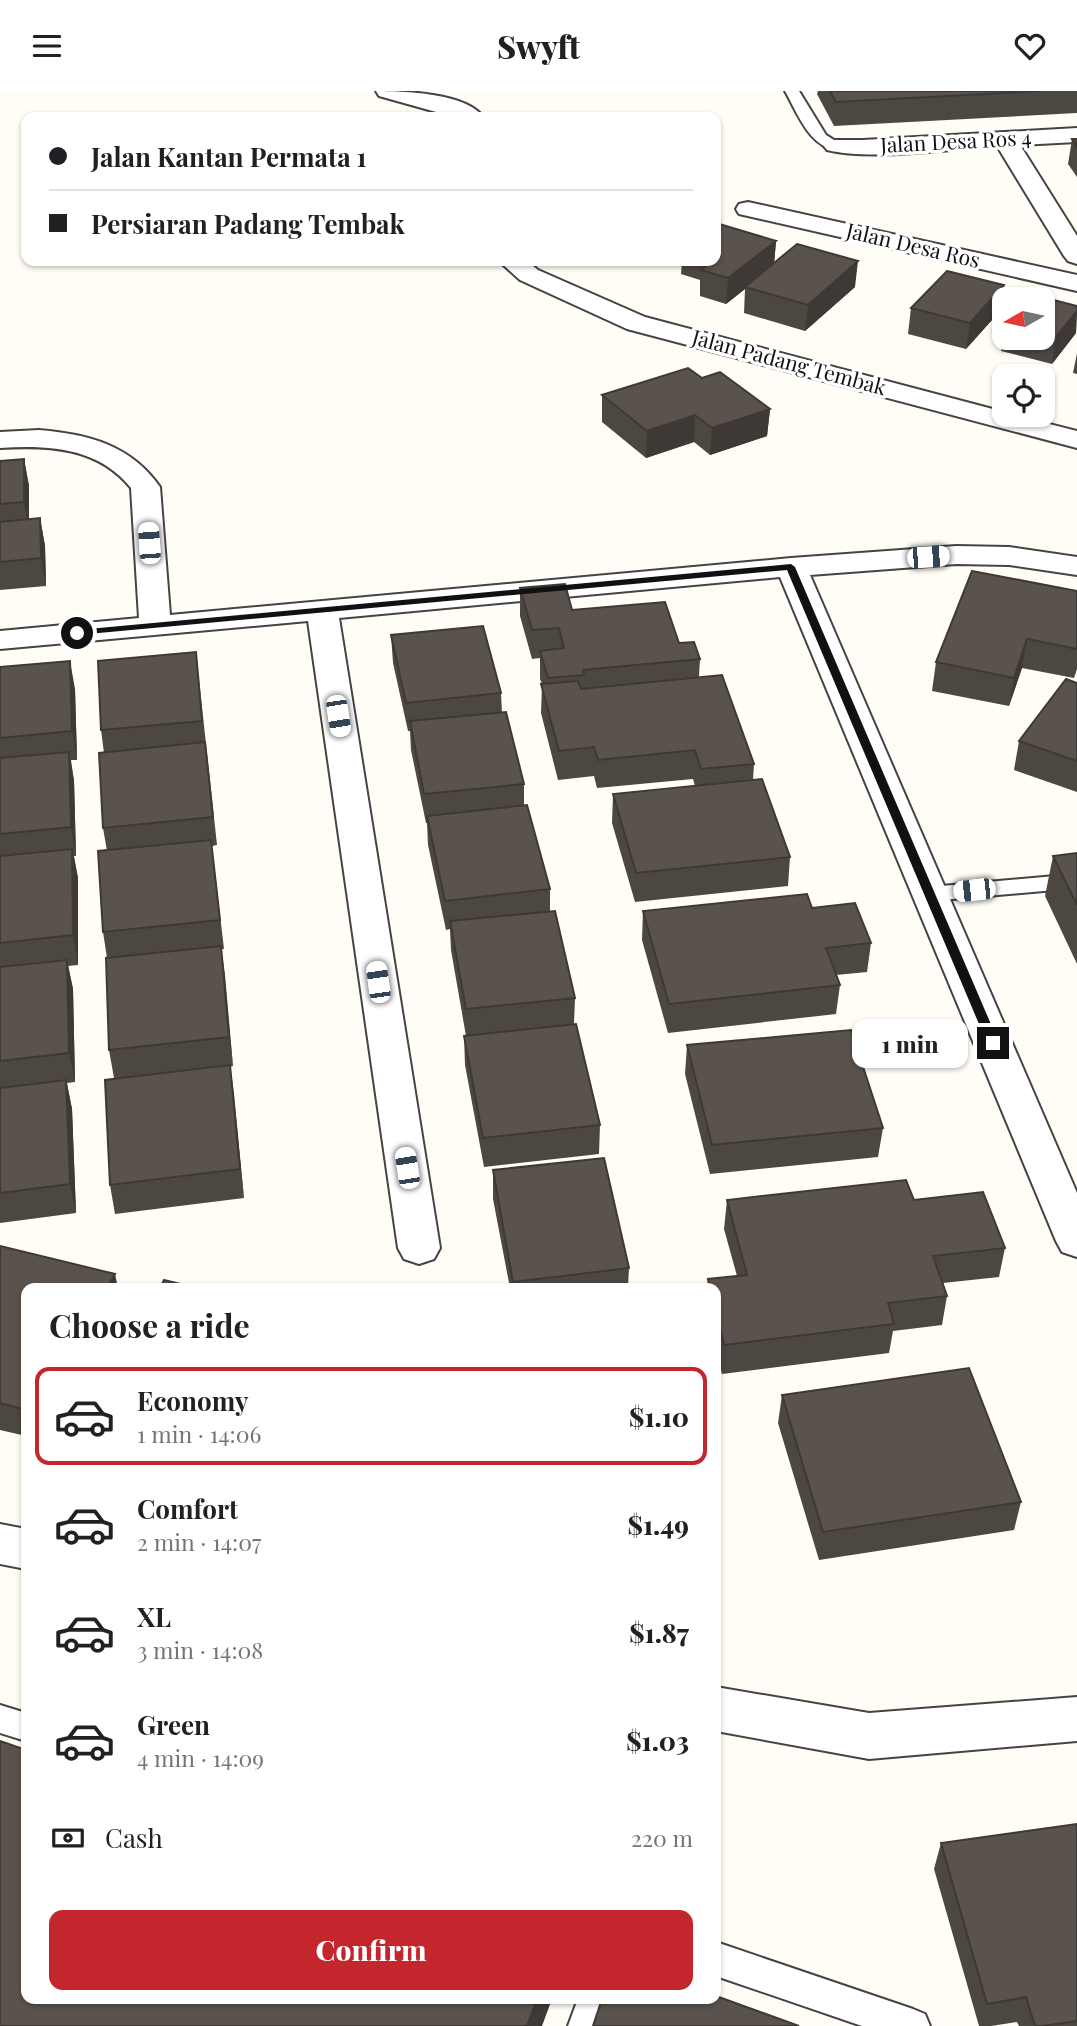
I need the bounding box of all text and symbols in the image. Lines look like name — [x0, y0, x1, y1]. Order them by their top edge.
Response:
text: Swyft — [497, 24, 580, 67]
icon: menu — [28, 27, 66, 65]
icon: heart — [1011, 27, 1049, 65]
street label: Jalan Desa Ros 4 — [879, 122, 1032, 158]
text: Jalan Kantan Permata 1 — [91, 139, 367, 174]
text: Persiaran Padang Tembak — [91, 206, 405, 241]
street label: Jalan Desa Ros — [843, 215, 983, 273]
north arrow — [992, 287, 1055, 350]
map controls — [992, 287, 1055, 427]
street label: Jalan Padang Tembak — [688, 321, 890, 401]
button: locate — [992, 364, 1055, 427]
car — [138, 521, 161, 565]
car — [907, 545, 950, 569]
route start — [61, 617, 93, 649]
car — [325, 694, 352, 738]
car — [953, 877, 996, 903]
car — [365, 960, 392, 1004]
callout: 1 min — [853, 1019, 968, 1067]
route end — [977, 1027, 1009, 1059]
text: 1 min — [882, 1028, 938, 1059]
car — [394, 1146, 421, 1190]
text: Choose a ride — [49, 1303, 250, 1346]
text: Economy — [137, 1383, 248, 1418]
icon: car — [53, 1385, 116, 1448]
text: $1.10 — [629, 1399, 689, 1434]
text: 1 min · 14:06 — [137, 1418, 261, 1449]
text: Comfort — [137, 1491, 238, 1526]
icon: car — [53, 1493, 116, 1556]
text: $1.49 — [628, 1507, 689, 1542]
text: 2 min · 14:07 — [137, 1526, 261, 1557]
text: XL — [137, 1599, 171, 1634]
icon: car — [53, 1601, 116, 1664]
text: $1.87 — [629, 1615, 689, 1650]
text: 3 min · 14:08 — [137, 1634, 263, 1665]
text: Green — [137, 1707, 210, 1742]
icon: car — [53, 1709, 116, 1772]
text: $1.03 — [626, 1723, 689, 1758]
text: 4 min · 14:09 — [137, 1742, 264, 1773]
icon: cash — [49, 1819, 87, 1857]
text: Cash — [105, 1820, 163, 1855]
text: 220 m — [631, 1822, 693, 1853]
button: Confirm — [49, 1910, 693, 1990]

